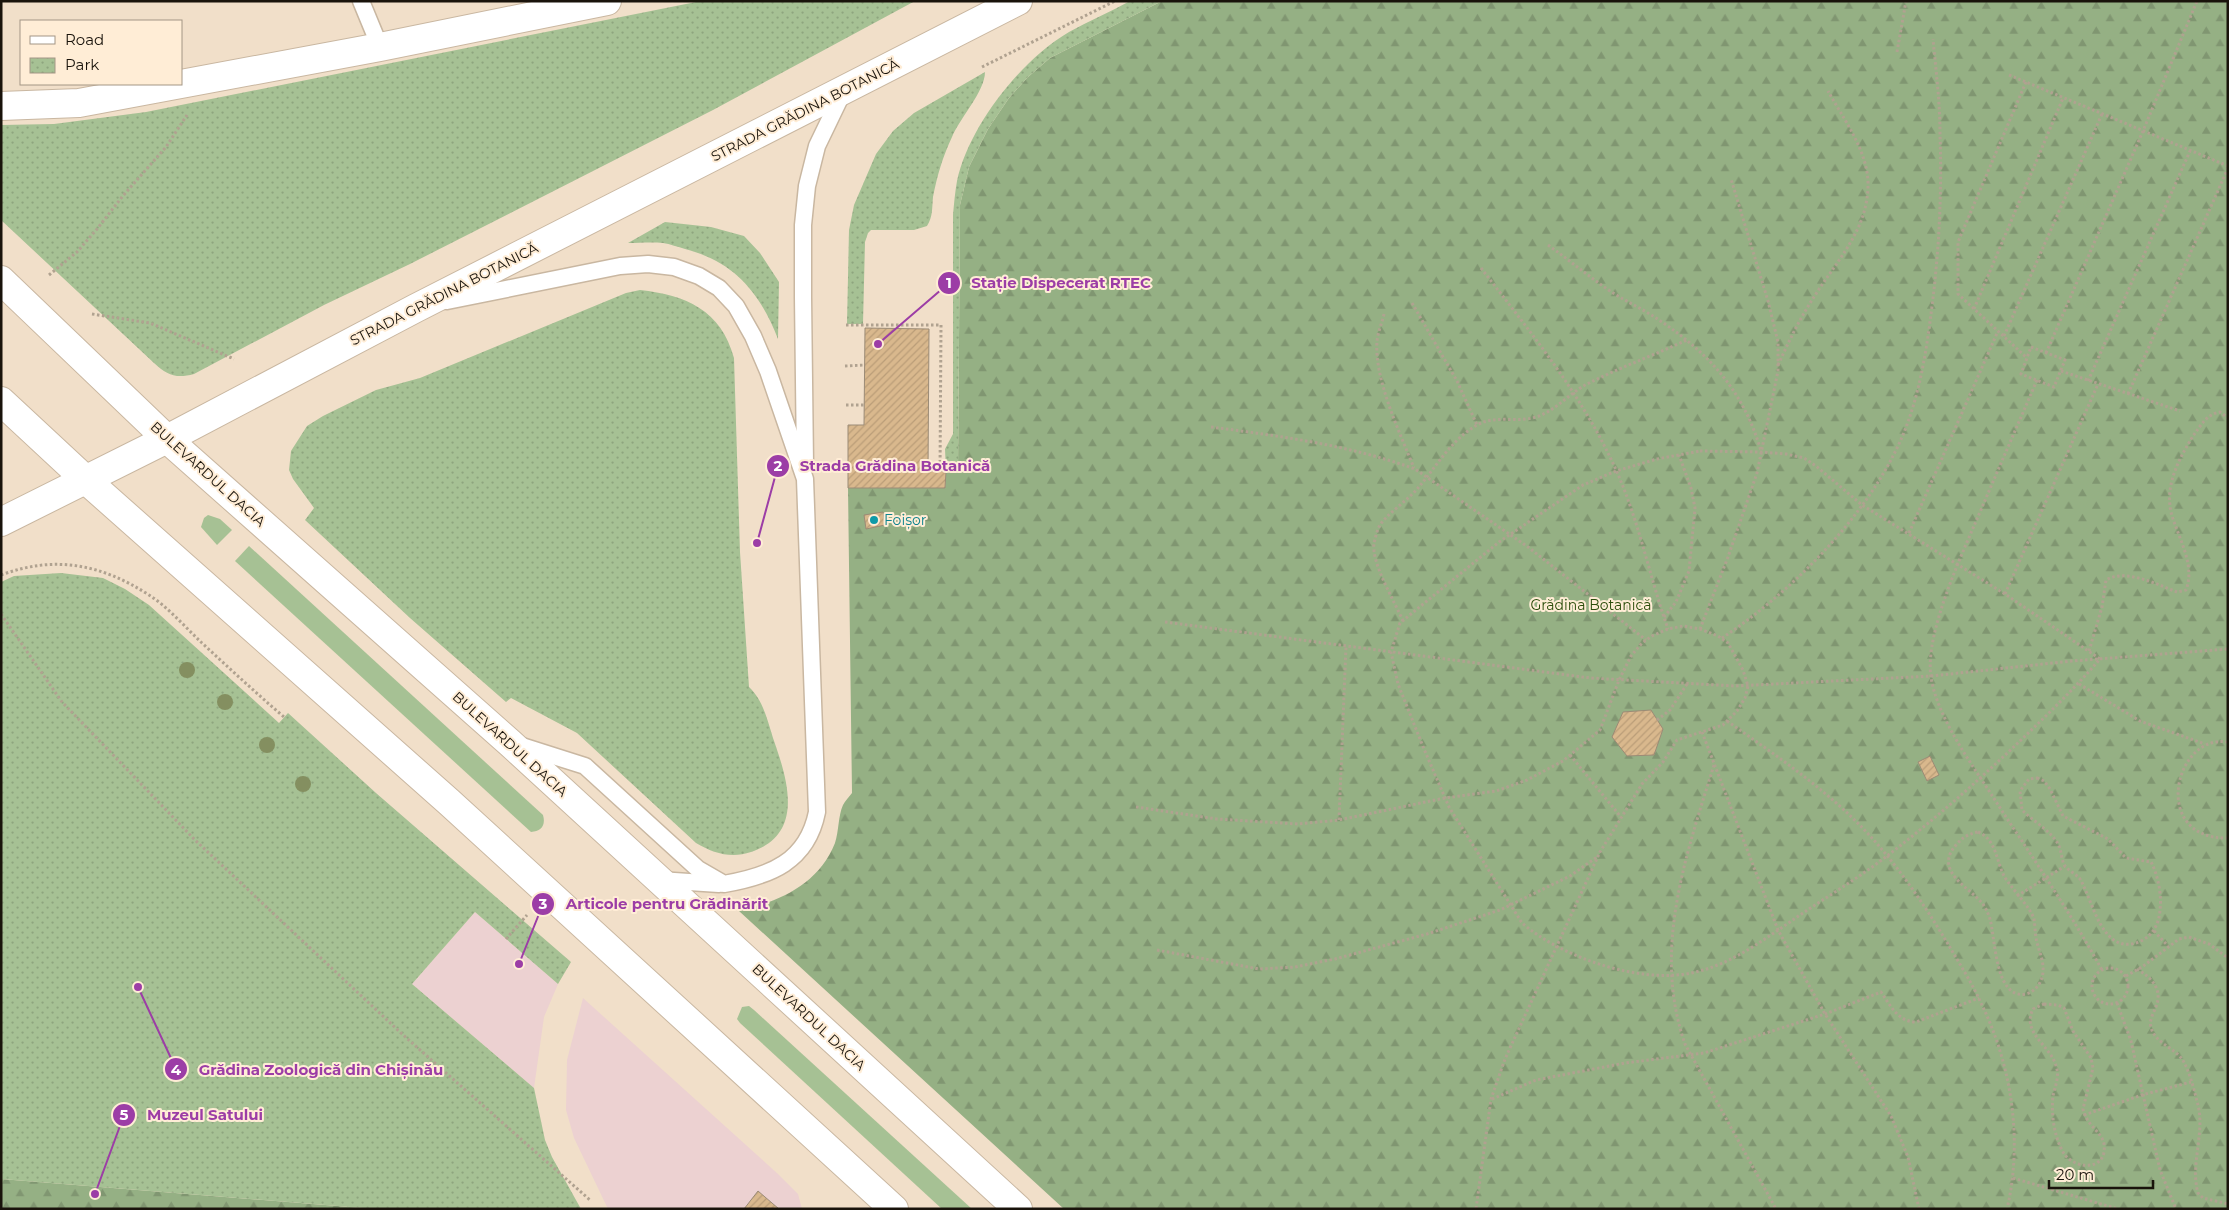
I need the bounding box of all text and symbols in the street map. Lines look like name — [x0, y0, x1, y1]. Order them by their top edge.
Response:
legend — [20, 20, 182, 85]
text: Road — [65, 30, 104, 49]
street label: STRADA GRĂDINA BOTANICĂ — [708, 54, 903, 165]
text: Park — [65, 55, 99, 74]
street label: STRADA GRĂDINA BOTANICĂ — [347, 238, 542, 349]
callout: Stație Dispecerat RTEC — [936, 268, 1161, 298]
text: 1 — [946, 273, 952, 292]
text: Stație Dispecerat RTEC — [971, 273, 1151, 293]
street label: BULEVARDUL DACIA — [147, 418, 270, 531]
callout: Strada Grădina Botanică — [765, 451, 1001, 481]
text: 2 — [774, 456, 783, 475]
text: Strada Grădina Botanică — [800, 456, 990, 475]
place label: Foișor — [884, 511, 927, 530]
marker: Foișor — [868, 514, 880, 526]
park label: Grădina Botanică — [1530, 596, 1652, 614]
street label: BULEVARDUL DACIA — [449, 688, 572, 801]
callout: Articole pentru Grădinărit — [531, 889, 778, 919]
text: 3 — [538, 894, 548, 913]
text: Articole pentru Grădinărit — [565, 894, 769, 913]
street label: BULEVARDUL DACIA — [749, 960, 870, 1075]
callout: Grădina Zoologică din Chișinău — [163, 1054, 453, 1084]
text: 4 — [171, 1060, 182, 1079]
text: Grădina Zoologică din Chișinău — [199, 1060, 443, 1080]
callout: Muzeul Satului — [112, 1100, 273, 1130]
text: 5 — [120, 1105, 129, 1124]
text: Muzeul Satului — [147, 1105, 263, 1124]
scale bar — [2049, 1158, 2153, 1190]
text: 20 m — [2056, 1165, 2094, 1184]

